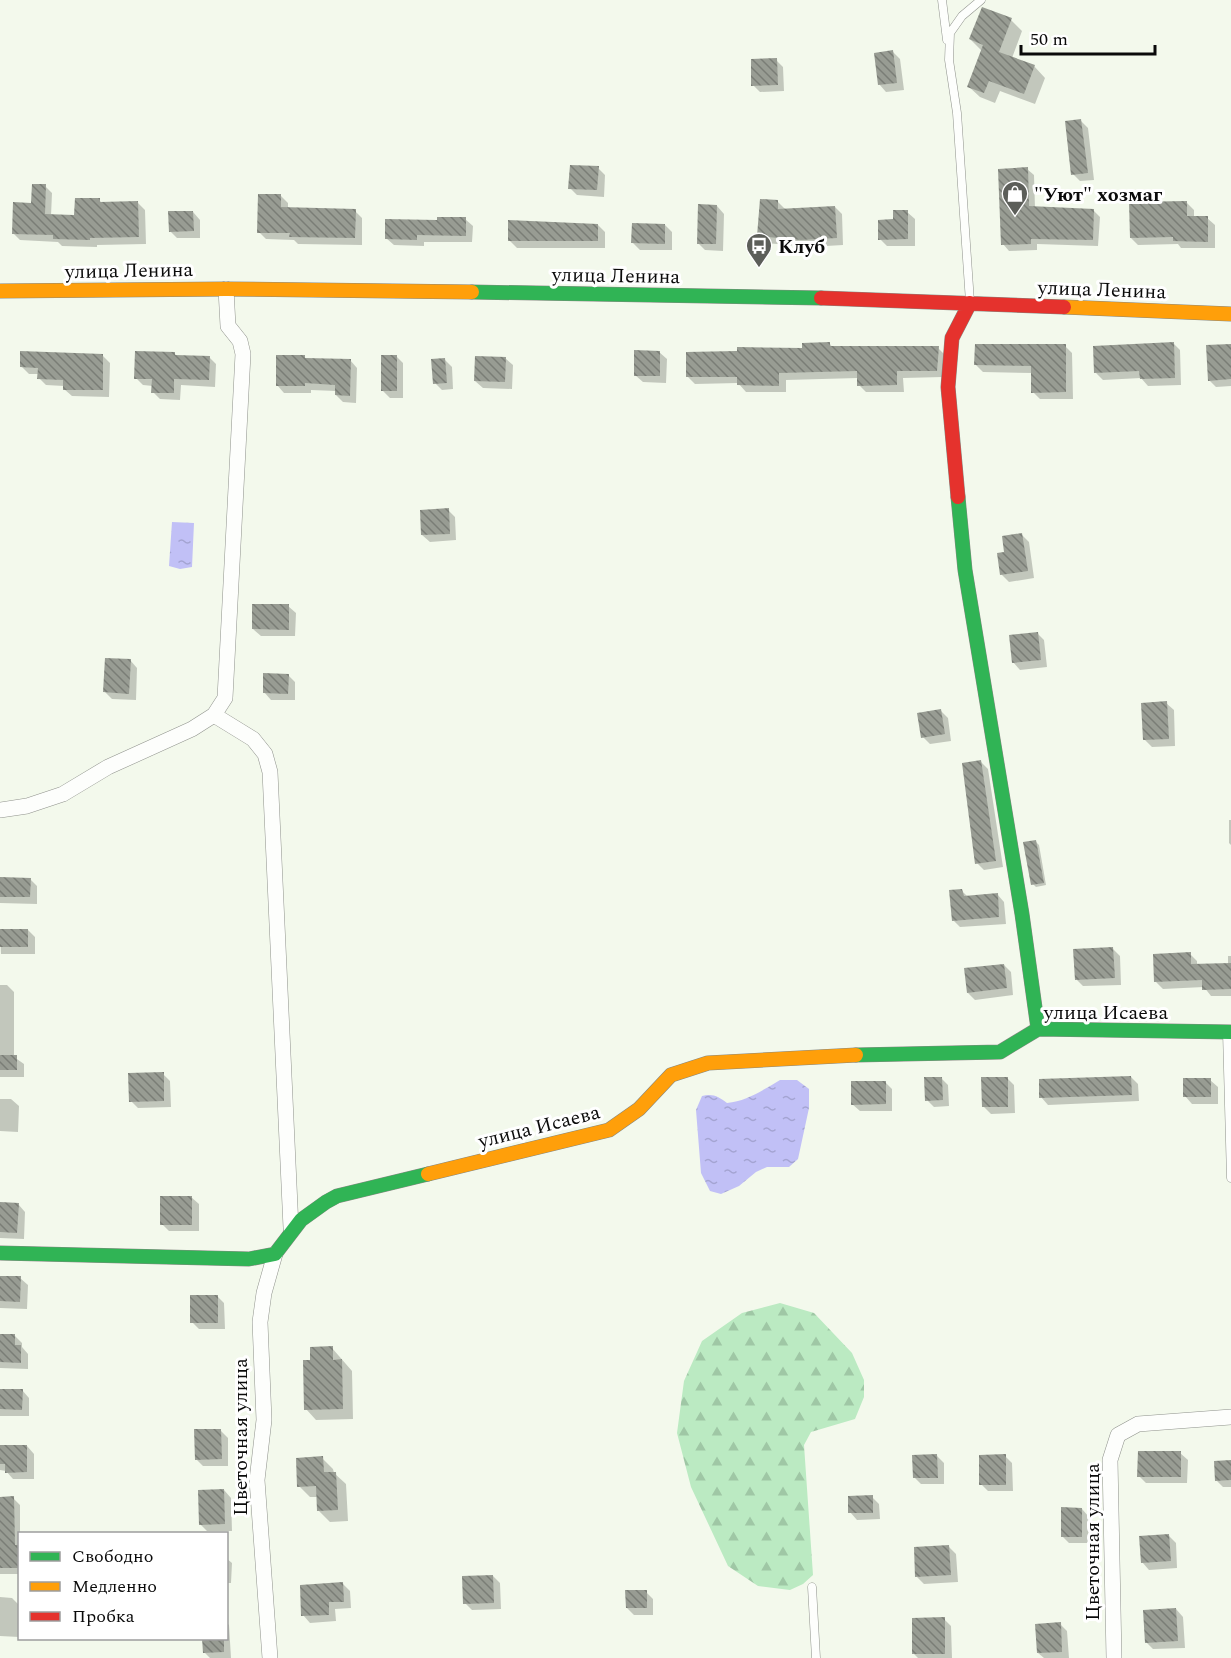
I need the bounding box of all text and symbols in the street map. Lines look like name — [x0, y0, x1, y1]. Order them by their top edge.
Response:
scale bar — [1021, 18, 1154, 56]
text: 50 m — [1030, 26, 1068, 53]
shop icon: "Уют" хозмаг — [1000, 179, 1030, 217]
place label: "Уют" хозмаг — [1034, 180, 1162, 210]
bus stop icon: Клуб — [744, 231, 774, 269]
place label: Клуб — [778, 232, 825, 262]
street label: улица Ленина — [64, 255, 194, 287]
street label: улица Ленина — [550, 260, 681, 292]
street label: улица Ленина — [1036, 273, 1167, 307]
street label: улица Исаева — [1043, 998, 1169, 1028]
street label: улица Исаева — [474, 1097, 604, 1157]
street label: Цветочная улица — [226, 1358, 256, 1516]
street label: Цветочная улица — [1078, 1463, 1108, 1621]
legend — [18, 1532, 228, 1640]
text: Свободно — [72, 1543, 153, 1570]
text: Медленно — [72, 1573, 157, 1600]
text: Пробка — [72, 1603, 135, 1630]

